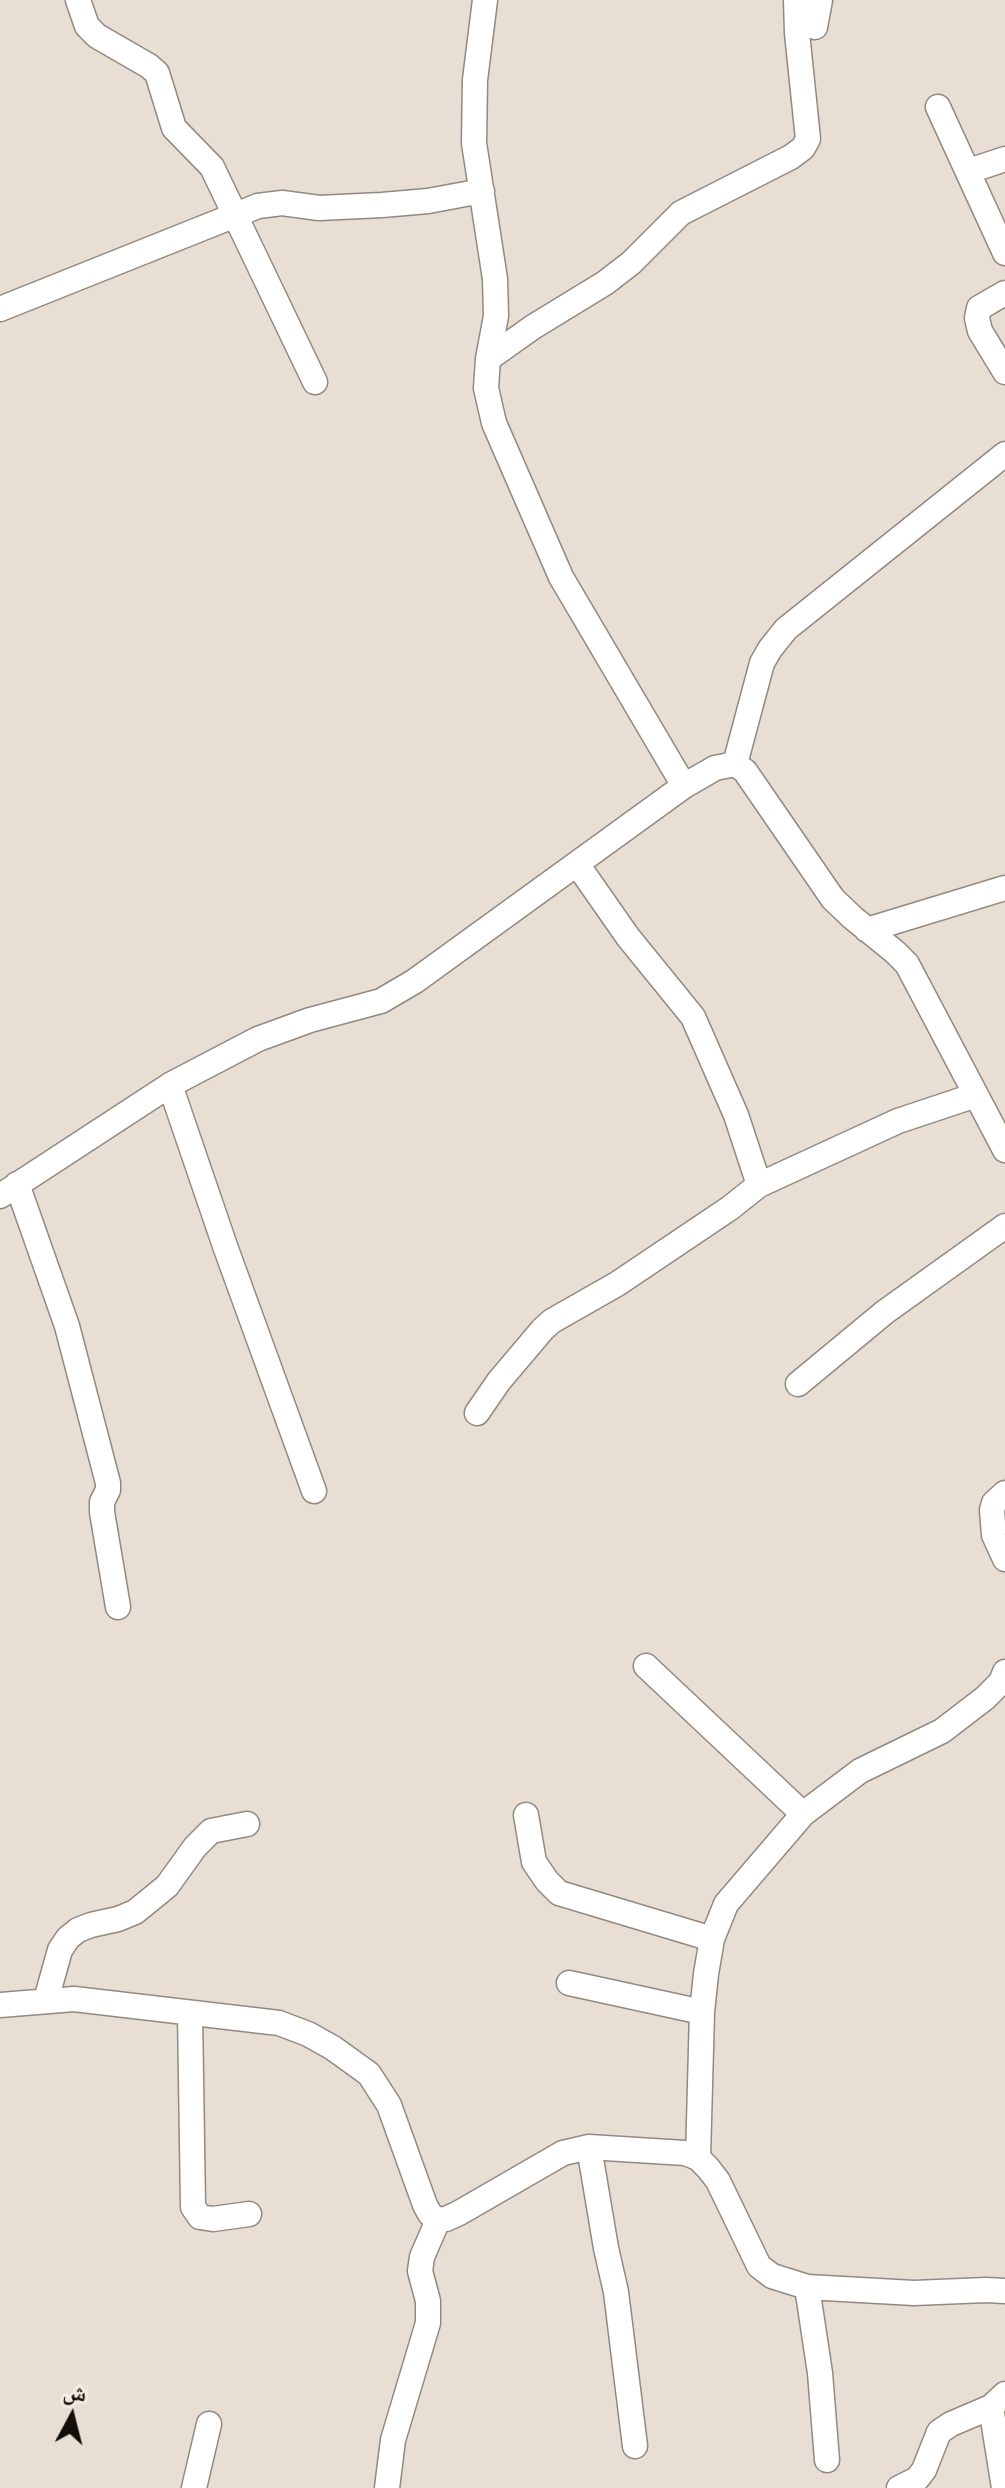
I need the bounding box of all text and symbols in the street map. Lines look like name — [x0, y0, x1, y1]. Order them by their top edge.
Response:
text: ش — [61, 2375, 88, 2409]
north arrow — [32, 2376, 112, 2456]

